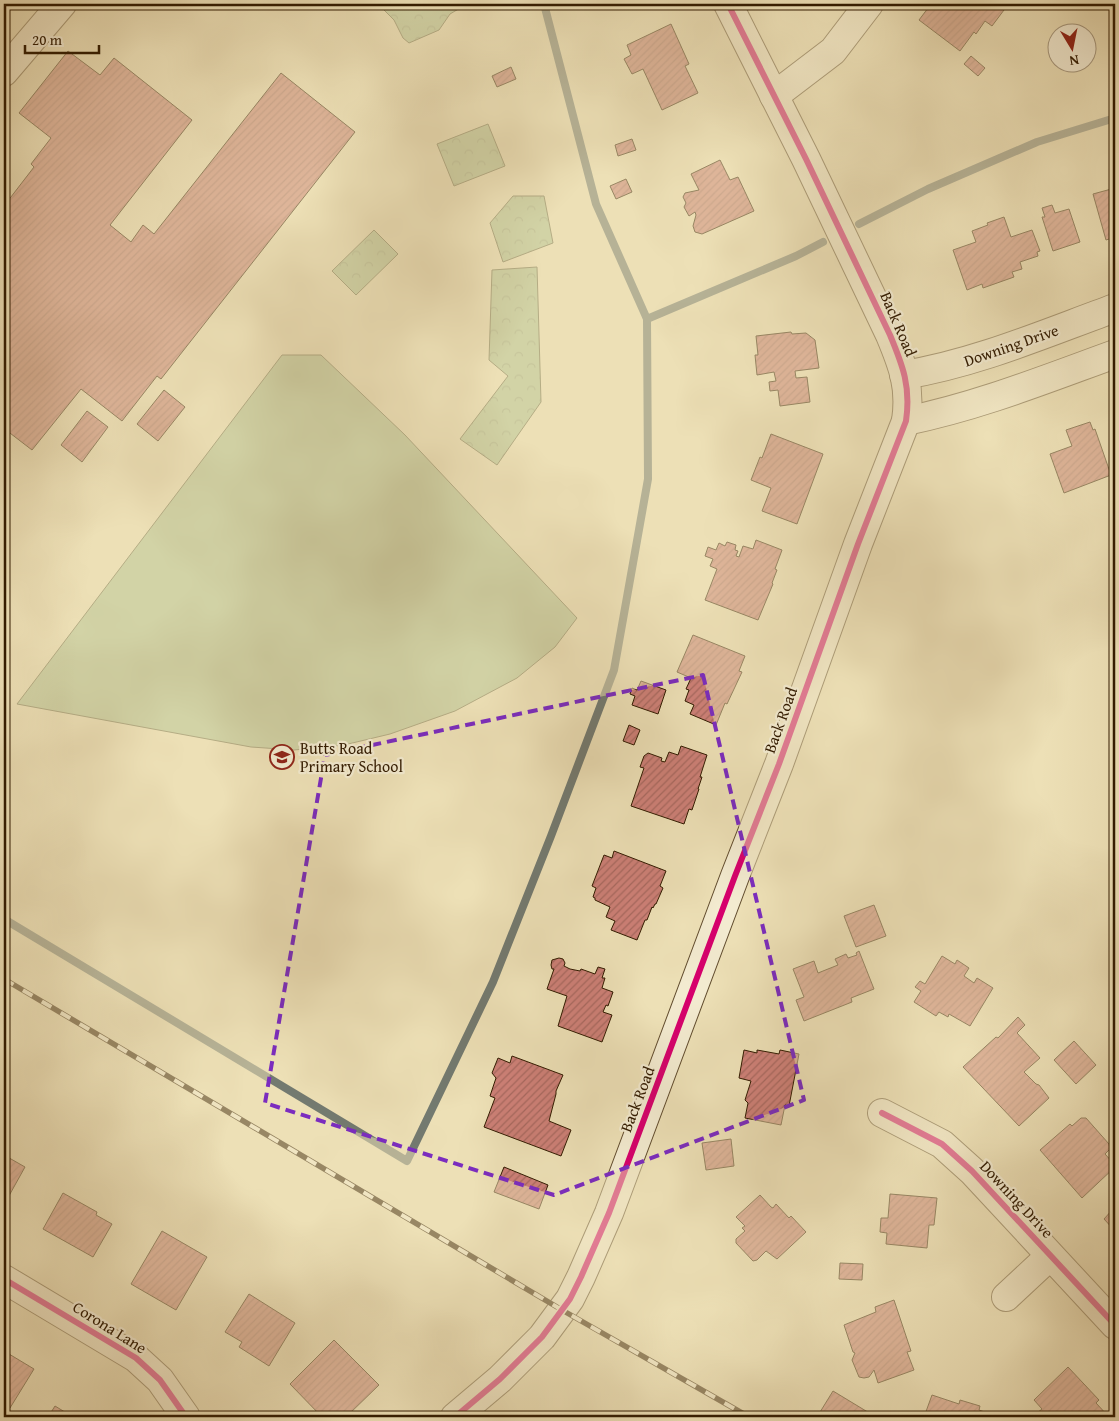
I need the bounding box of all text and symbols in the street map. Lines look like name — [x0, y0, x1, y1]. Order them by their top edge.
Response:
scale bar — [25, 22, 99, 54]
north arrow — [1046, 22, 1096, 72]
text: 20 m — [32, 29, 63, 50]
text: N — [1067, 50, 1081, 72]
street label: Back Road — [875, 288, 924, 361]
street label: Downing Drive — [960, 318, 1062, 372]
street label: Back Road — [757, 683, 803, 756]
place label: Butts Road Primary School — [300, 736, 403, 778]
school or university icon: Butts Road Primary School — [269, 744, 295, 770]
street label: Back Road — [614, 1062, 661, 1135]
street label: Downing Drive — [975, 1155, 1059, 1243]
street label: Corona Lane — [68, 1295, 152, 1359]

